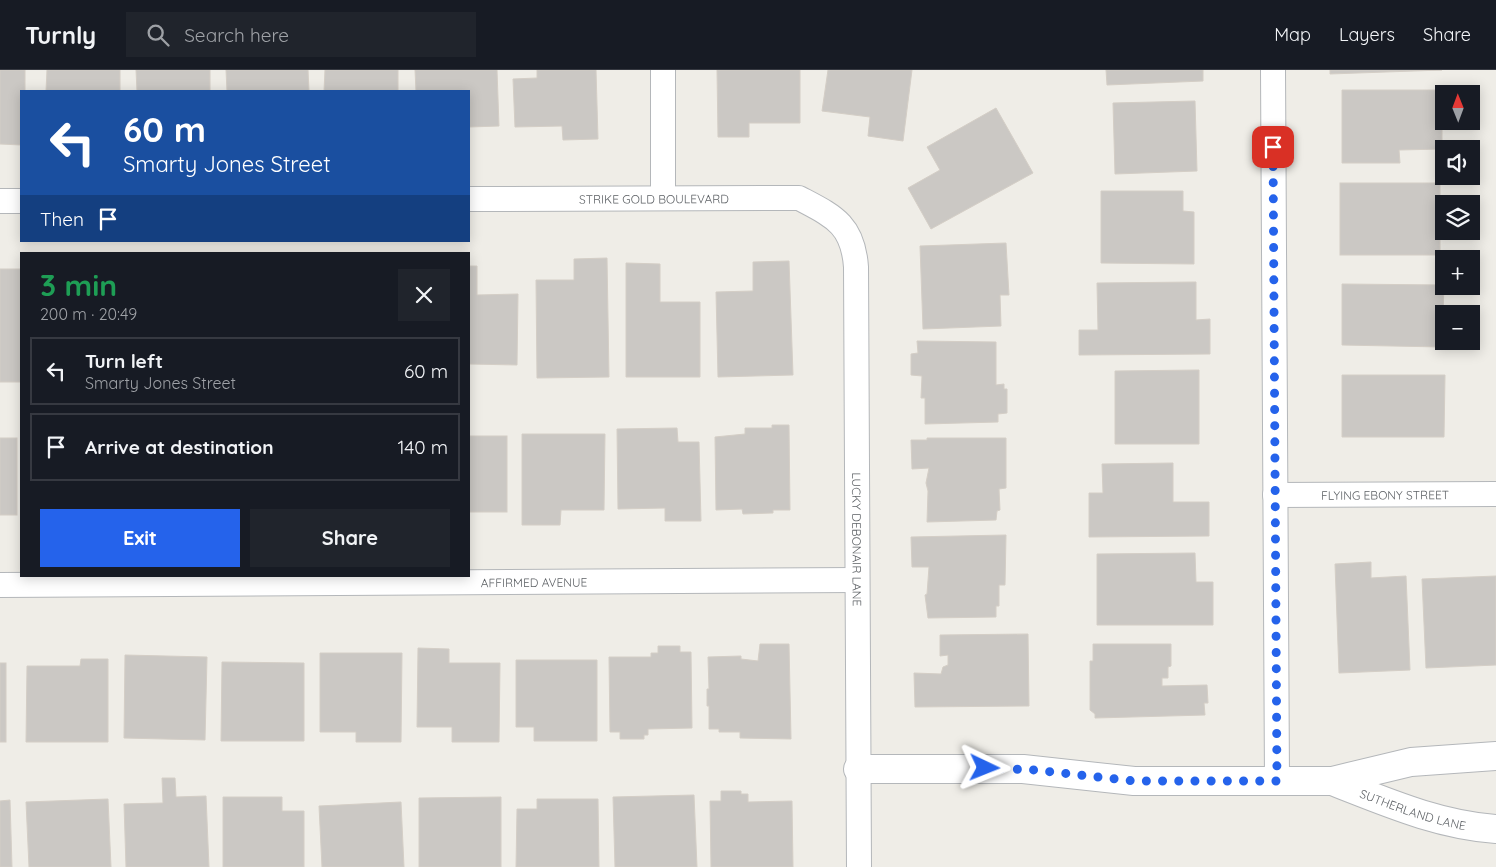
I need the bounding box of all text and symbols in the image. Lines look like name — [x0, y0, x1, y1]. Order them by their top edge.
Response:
search box — [126, 12, 476, 57]
text: Turnly — [25, 20, 96, 50]
icon: search — [144, 21, 172, 49]
text: Search here — [184, 23, 289, 47]
text: Map — [1274, 23, 1311, 46]
text: Layers — [1339, 23, 1395, 46]
text: Share — [1423, 23, 1471, 46]
north arrow — [1435, 85, 1480, 130]
map controls — [1435, 85, 1480, 350]
text: 60 m — [123, 107, 206, 151]
icon: left — [40, 110, 105, 175]
pin — [1252, 126, 1294, 168]
icon: arrive — [1259, 133, 1287, 161]
button: sound — [1435, 140, 1480, 185]
text: Smarty Jones Street — [123, 150, 331, 178]
street label: STRIKE GOLD BOULEVARD — [579, 191, 729, 206]
button: layers — [1435, 195, 1480, 240]
icon: arrive — [94, 205, 122, 233]
text: Then — [40, 207, 84, 231]
button: + — [1435, 250, 1480, 295]
text: 3 min — [40, 266, 117, 304]
button: close — [398, 269, 450, 321]
text: 200 m · 20:49 — [40, 304, 137, 324]
button: − — [1435, 305, 1480, 350]
text: Turn left — [85, 349, 163, 373]
icon: left — [42, 357, 70, 385]
text: 60 m — [404, 359, 448, 383]
text: Smarty Jones Street — [85, 373, 236, 393]
icon: arrive — [42, 433, 70, 461]
text: Arrive at destination — [85, 435, 274, 459]
text: 140 m — [397, 435, 448, 459]
street label: LUCKY DEBONAIR LANE — [850, 472, 865, 607]
street label: FLYING EBONY STREET — [1321, 487, 1449, 502]
button: Exit — [40, 509, 240, 567]
button: Share — [250, 509, 450, 567]
street label: AFFIRMED AVENUE — [481, 574, 588, 590]
position arrow — [958, 741, 1010, 793]
street label: SUTHERLAND LANE — [1358, 785, 1468, 833]

